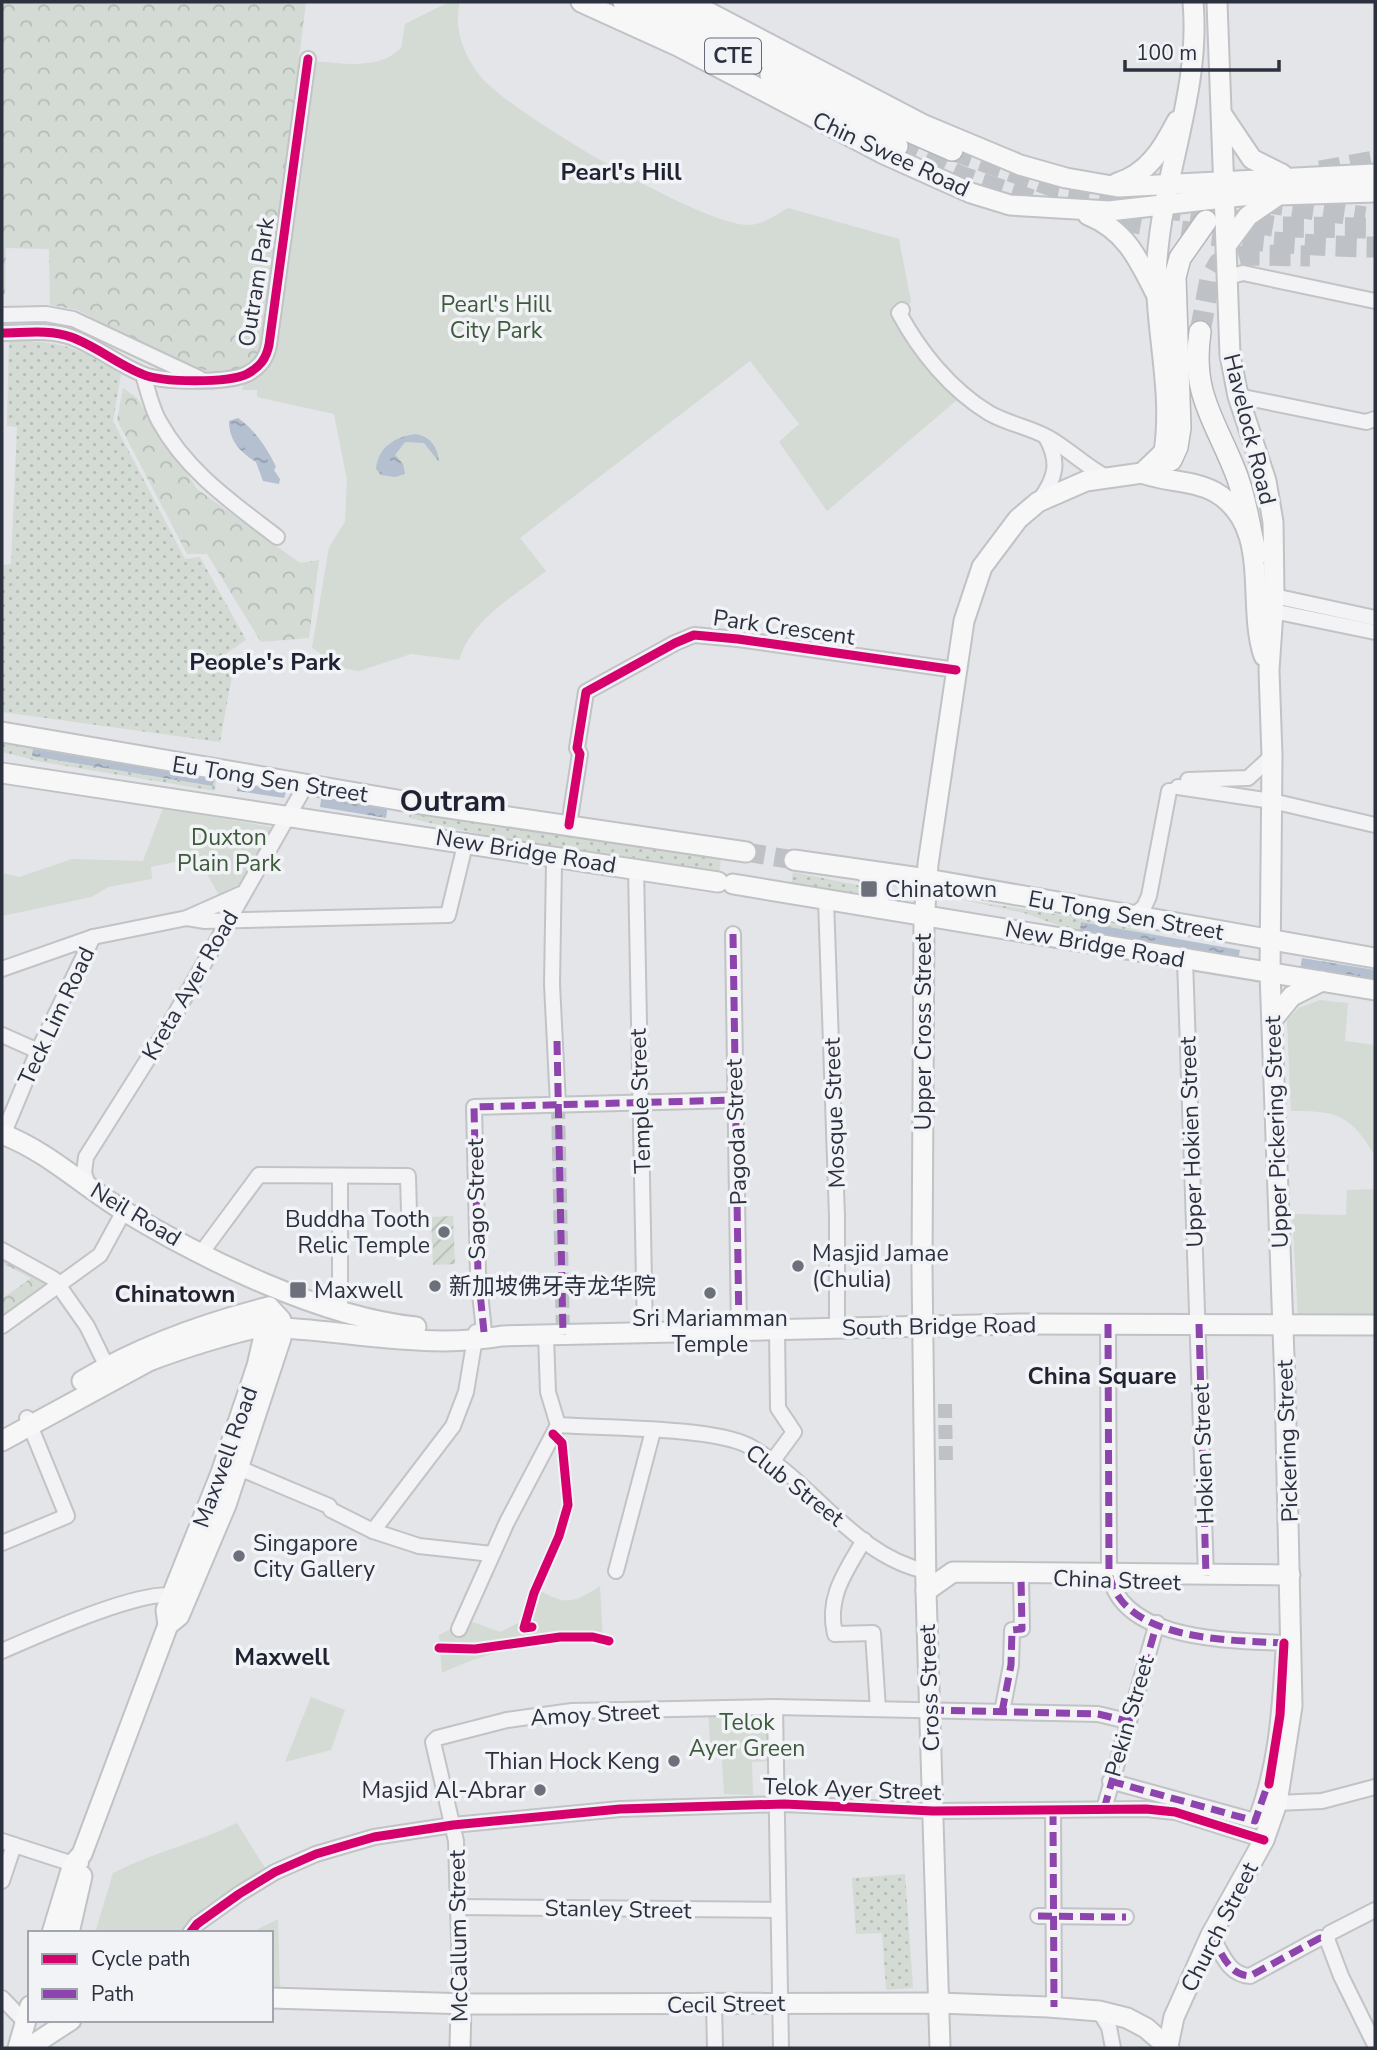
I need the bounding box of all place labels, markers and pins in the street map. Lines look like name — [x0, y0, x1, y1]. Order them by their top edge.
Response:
place label: Chinatown — [885, 874, 997, 905]
marker: Chinatown — [859, 879, 879, 899]
place label: Buddha Tooth Relic Temple — [285, 1204, 430, 1261]
marker: Buddha Tooth Relic Temple — [436, 1224, 452, 1240]
place label: Masjid Jamae (Chulia) — [812, 1238, 949, 1295]
marker: Masjid Jamae (Chulia) — [790, 1258, 806, 1274]
place label: 新加坡佛牙寺龙华院 — [449, 1271, 656, 1302]
place label: Maxwell — [314, 1275, 403, 1306]
marker: 新加坡佛牙寺龙华院 — [427, 1278, 443, 1294]
marker: Maxwell — [288, 1280, 308, 1300]
marker: Sri Mariamman Temple — [702, 1285, 718, 1301]
place label: Sri Mariamman Temple — [632, 1303, 788, 1360]
place label: Singapore City Gallery — [253, 1528, 375, 1585]
marker: Singapore City Gallery — [231, 1548, 247, 1564]
place label: Thian Hock Keng — [485, 1746, 660, 1777]
marker: Thian Hock Keng — [666, 1753, 682, 1769]
place label: Masjid Al-Abrar — [362, 1775, 527, 1806]
marker: Masjid Al-Abrar — [532, 1782, 548, 1798]

